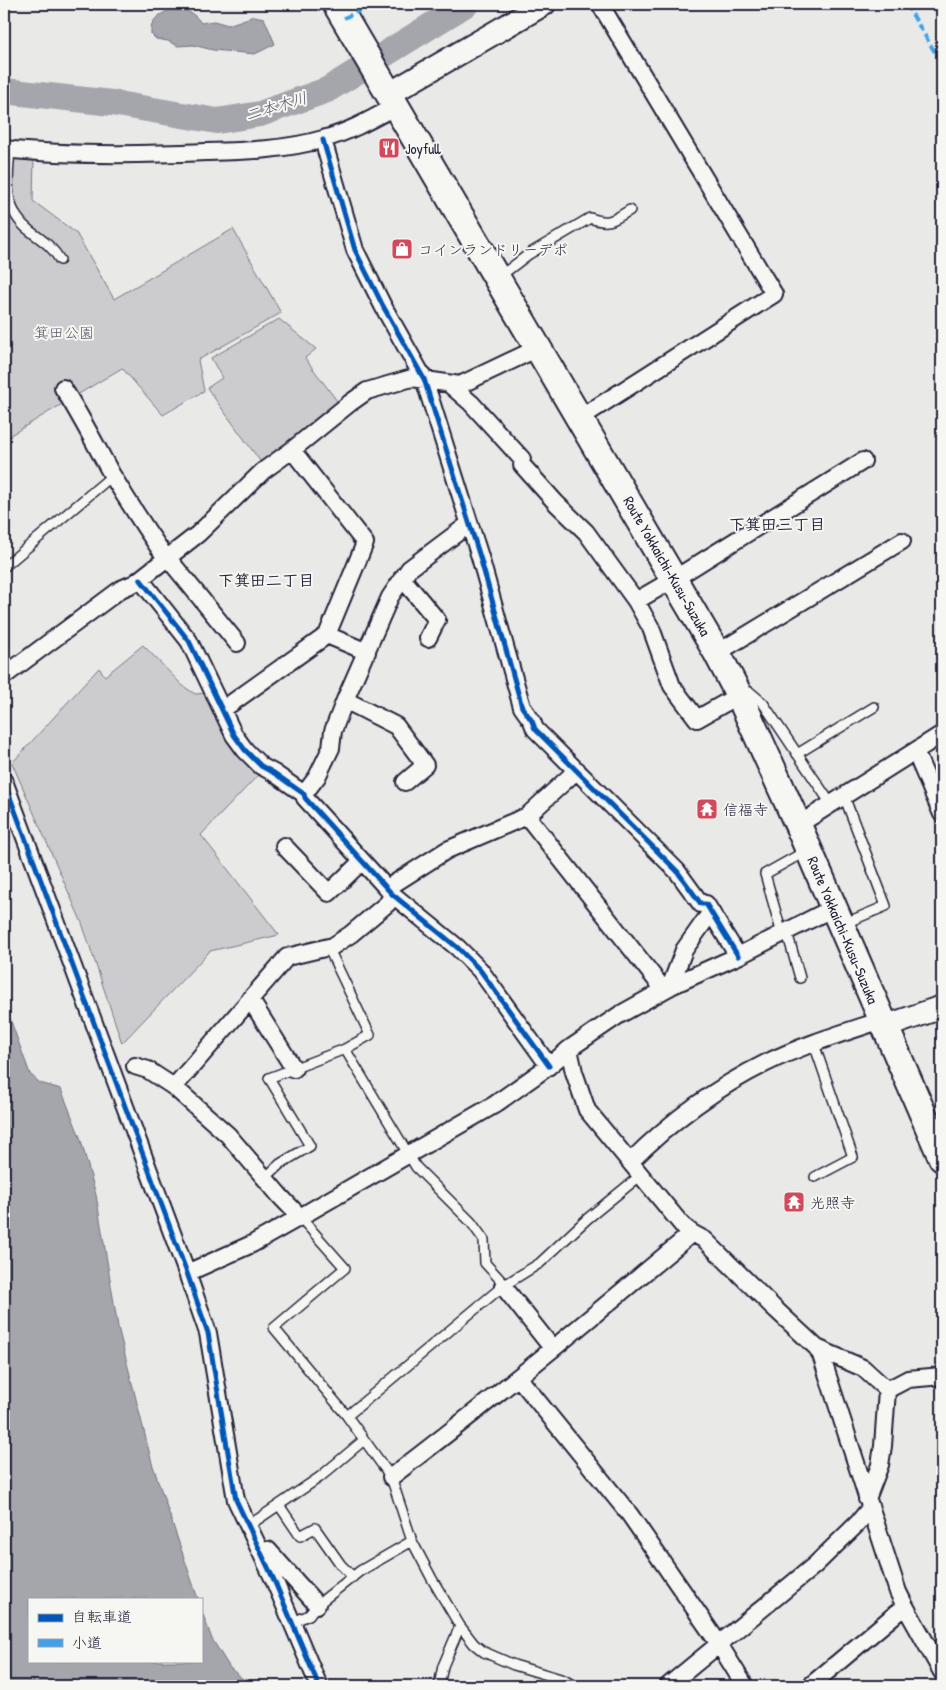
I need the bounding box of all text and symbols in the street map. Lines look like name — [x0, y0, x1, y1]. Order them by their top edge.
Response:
water label: 二本木川 — [242, 86, 310, 126]
restaurant icon: Joyfull — [377, 136, 401, 160]
place label: Joyfull — [405, 138, 441, 159]
shop icon: コインランドリーデポ — [390, 237, 414, 261]
place label: コインランドリーデポ — [418, 239, 568, 260]
park label: 箕田公園 — [34, 322, 94, 343]
street label: Route Yokkaichi-Kusu-Suzuka — [618, 492, 716, 640]
district label: 下箕田三丁目 — [729, 513, 825, 535]
district label: 下箕田二丁目 — [218, 569, 314, 591]
temple icon: 信福寺 — [695, 797, 719, 821]
place label: 信福寺 — [723, 799, 768, 820]
street label: Route Yokkaichi-Kusu-Suzuka — [802, 853, 884, 1007]
temple icon: 光照寺 — [782, 1190, 806, 1214]
place label: 光照寺 — [810, 1192, 855, 1213]
legend — [28, 1598, 202, 1662]
text: 自転車道 — [72, 1606, 132, 1627]
text: 小道 — [72, 1632, 102, 1653]

